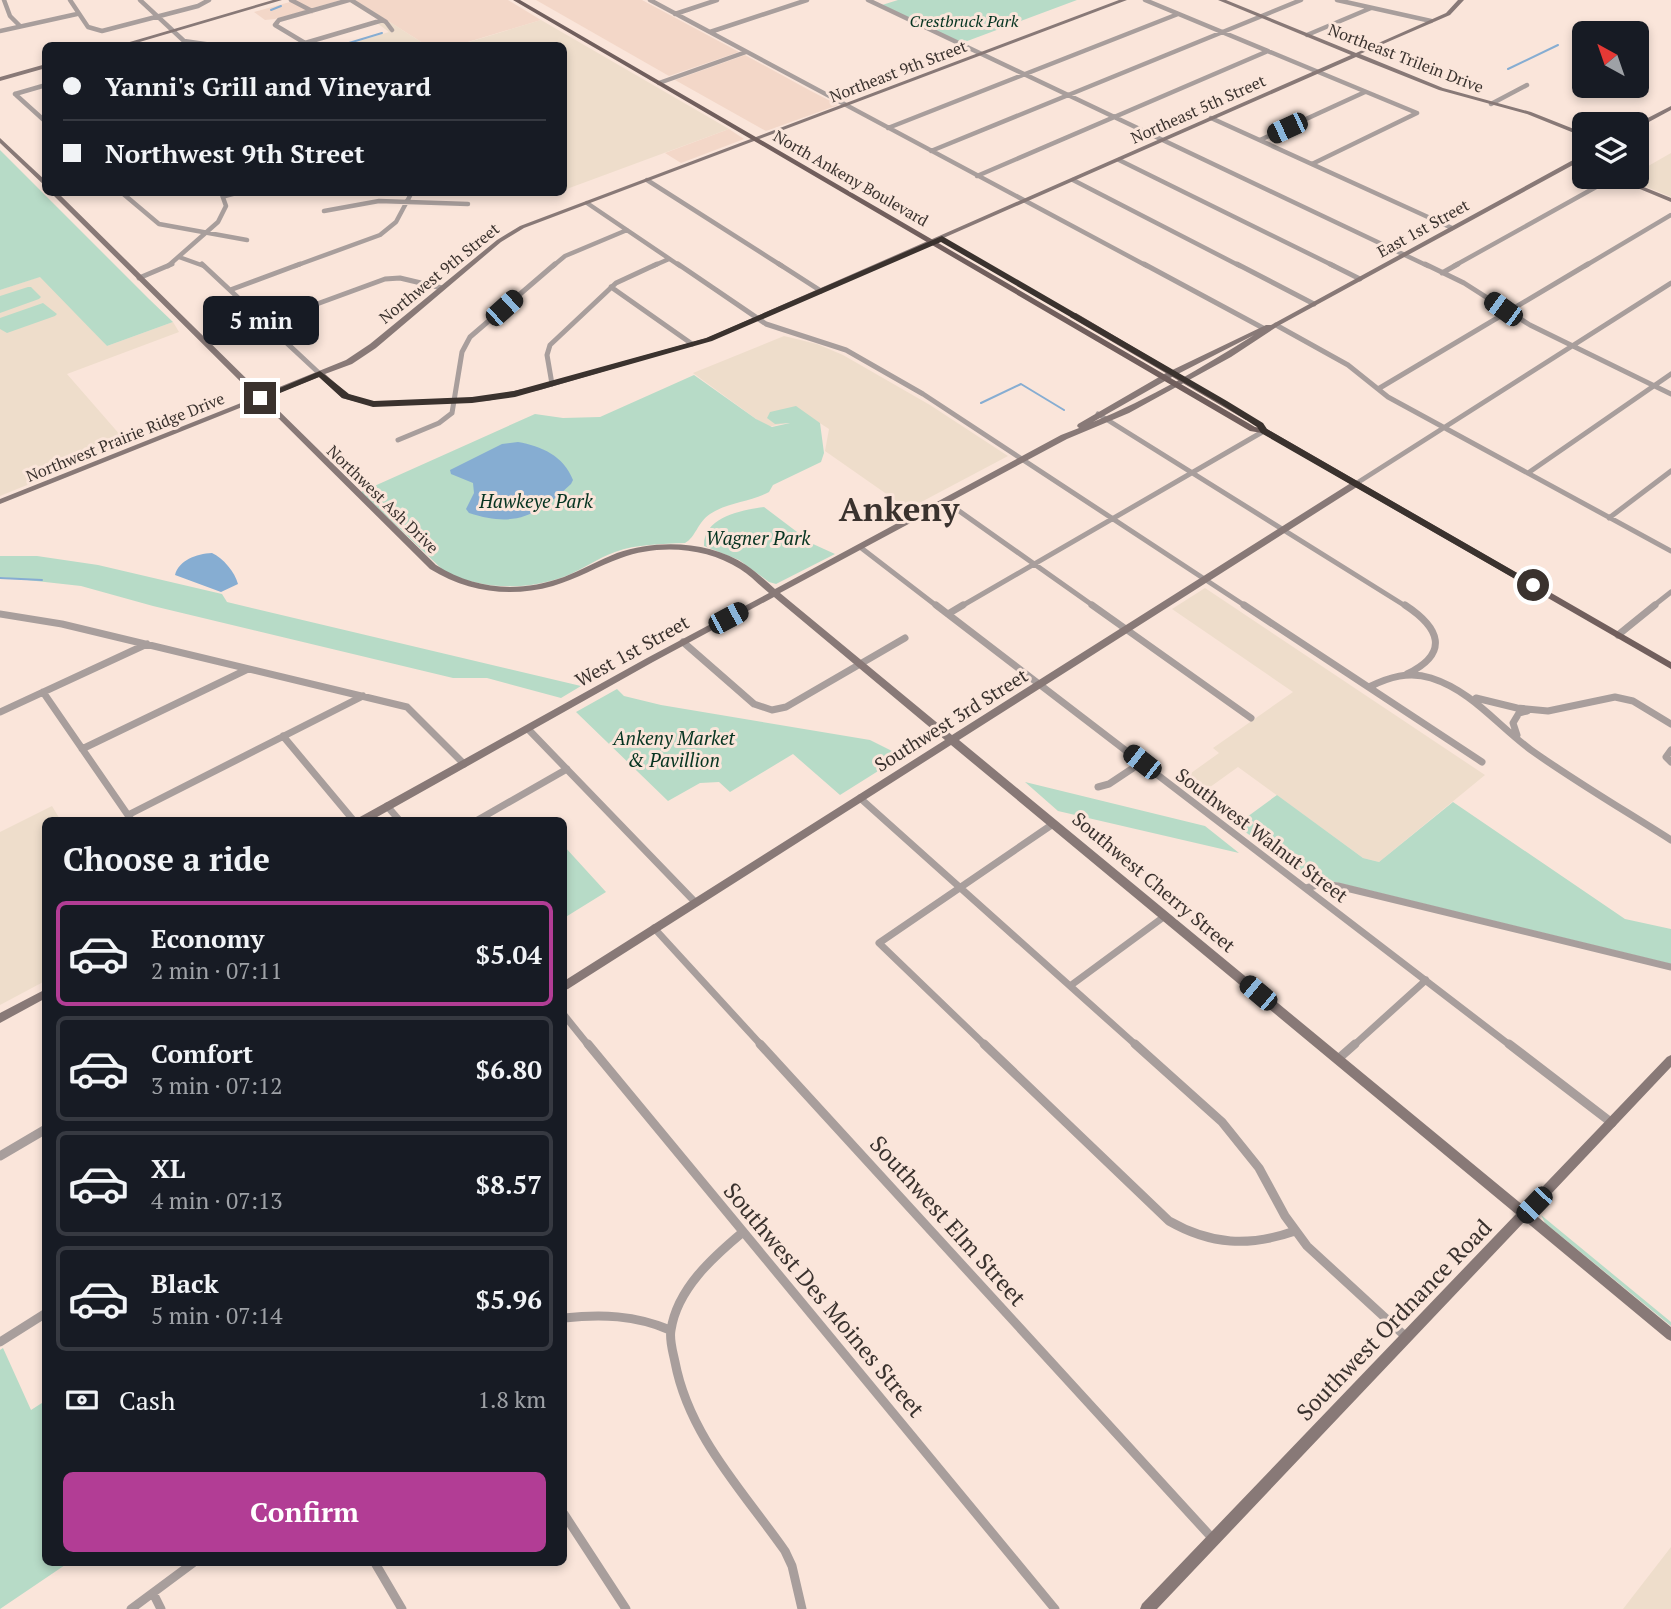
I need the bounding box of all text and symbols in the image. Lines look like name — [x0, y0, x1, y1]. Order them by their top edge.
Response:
park label: Crestbruck Park — [910, 10, 1019, 32]
street label: Northeast Trilein Drive — [1325, 18, 1487, 98]
north arrow — [1572, 21, 1648, 98]
map controls — [1572, 21, 1649, 189]
street label: Northeast 9th Street — [826, 35, 970, 107]
text: Yanni's Grill and Vineyard — [105, 69, 431, 103]
street label: Northeast 5th Street — [1127, 69, 1269, 149]
car — [1264, 110, 1311, 146]
button: layers — [1572, 112, 1649, 189]
street label: North Ankeny Boulevard — [770, 125, 933, 231]
text: Northwest 9th Street — [105, 136, 365, 170]
street label: East 1st Street — [1373, 194, 1473, 262]
street label: Northwest 9th Street — [374, 218, 504, 328]
car — [482, 286, 527, 330]
car — [1480, 288, 1527, 330]
callout: 5 min — [202, 296, 318, 346]
text: 5 min — [230, 305, 292, 336]
route end — [244, 382, 276, 414]
street label: Northwest Prairie Ridge Drive — [23, 387, 227, 487]
street label: Northwest Ash Drive — [322, 440, 444, 558]
district label: Ankeny — [839, 487, 960, 530]
park label: Hawkeye Park — [478, 488, 594, 513]
park label: Wagner Park — [706, 525, 811, 550]
route start — [1517, 569, 1549, 601]
car — [705, 599, 752, 637]
street label: West 1st Street — [570, 609, 693, 692]
street label: Southwest 3rd Street — [869, 662, 1032, 777]
park label: Ankeny Market & Pavillion — [612, 725, 736, 772]
car — [1119, 741, 1166, 783]
street label: Southwest Walnut Street — [1171, 762, 1353, 908]
street label: Southwest Cherry Street — [1068, 806, 1241, 957]
text: Choose a ride — [63, 838, 270, 880]
text: Economy — [151, 921, 264, 955]
icon: car — [67, 922, 130, 985]
text: $5.04 — [476, 937, 542, 971]
text: 2 min · 07:11 — [151, 955, 283, 986]
car — [1236, 971, 1281, 1015]
text: Comfort — [151, 1036, 253, 1070]
icon: car — [67, 1037, 130, 1100]
text: $6.80 — [476, 1052, 542, 1086]
text: 3 min · 07:12 — [151, 1070, 283, 1101]
street label: Southwest Elm Street — [863, 1129, 1034, 1313]
text: XL — [151, 1151, 185, 1185]
icon: car — [67, 1152, 130, 1215]
text: $8.57 — [476, 1167, 542, 1201]
street label: Southwest Des Moines Street — [717, 1176, 932, 1424]
car — [1512, 1183, 1557, 1227]
text: 4 min · 07:13 — [151, 1185, 283, 1216]
street label: Southwest Ordnance Road — [1289, 1212, 1498, 1427]
text: Black — [151, 1266, 219, 1300]
icon: car — [67, 1267, 130, 1330]
text: $5.96 — [476, 1282, 542, 1316]
text: 5 min · 07:14 — [151, 1300, 283, 1331]
icon: cash — [63, 1381, 101, 1419]
text: Cash — [119, 1383, 175, 1417]
text: 1.8 km — [478, 1384, 546, 1415]
button: Confirm — [63, 1472, 546, 1552]

